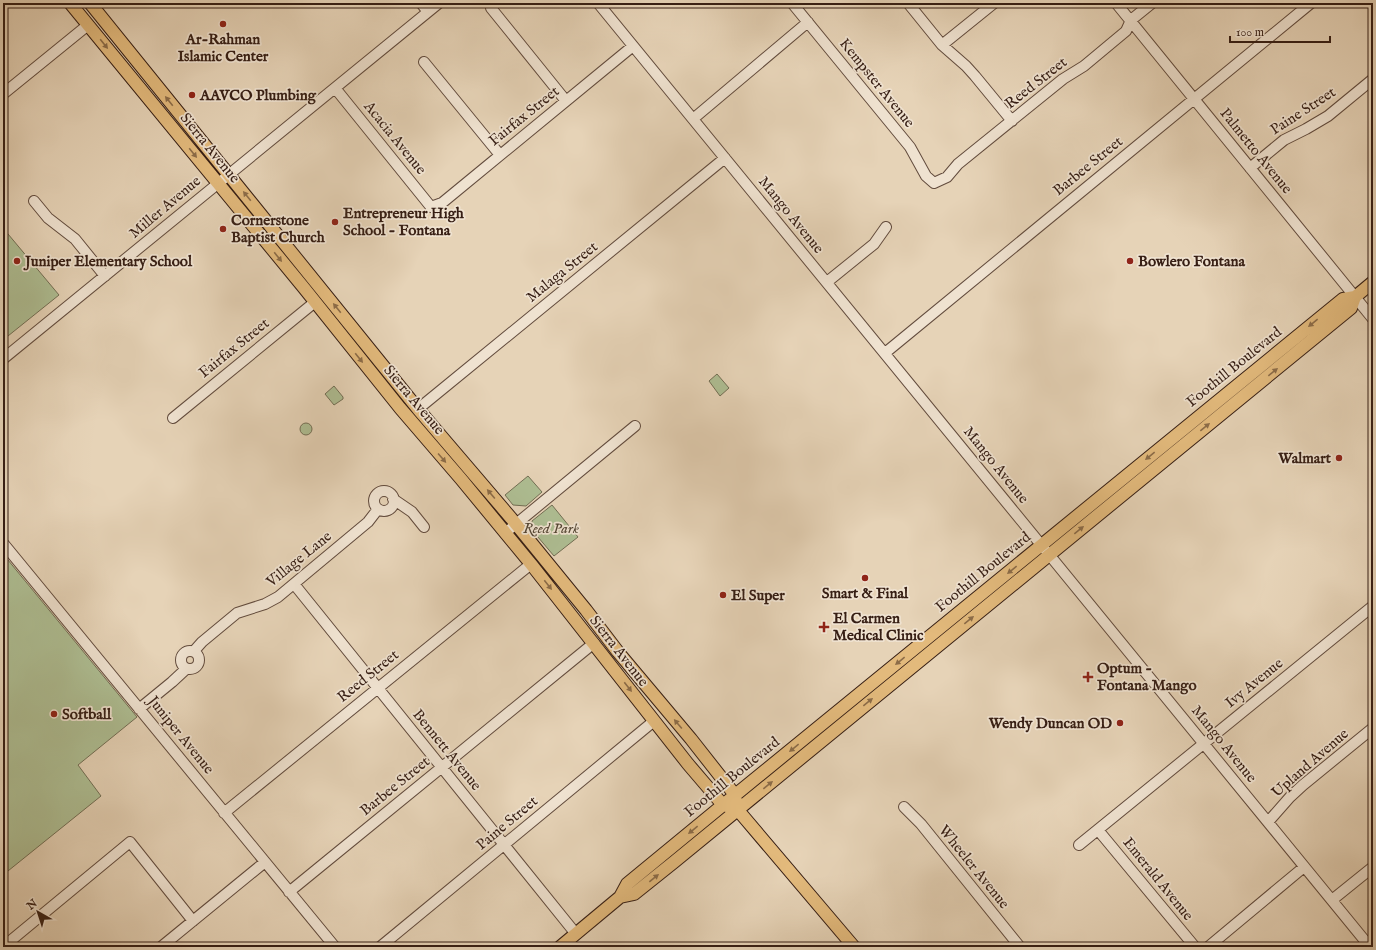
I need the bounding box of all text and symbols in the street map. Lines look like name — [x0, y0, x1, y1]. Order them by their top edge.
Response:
scale bar — [1230, 18, 1330, 44]
marker: Ar-Rahman Islamic Center — [218, 19, 228, 29]
text: 100 m — [1236, 25, 1264, 40]
place label: Ar-Rahman Islamic Center — [178, 30, 269, 66]
street label: Kempster Avenue — [835, 35, 919, 132]
one-way arrow — [99, 39, 108, 50]
street label: Reed Street — [1001, 53, 1071, 113]
street label: Fairfax Street — [485, 82, 563, 150]
street label: Paine Street — [1267, 83, 1339, 139]
place label: AAVCO Plumbing — [199, 86, 317, 105]
marker: AAVCO Plumbing — [187, 90, 197, 100]
one-way arrow — [165, 95, 173, 106]
street label: Acacia Avenue — [359, 97, 430, 179]
street label: Palmetto Avenue — [1216, 104, 1297, 198]
street label: Sierra Avenue — [176, 109, 244, 187]
street label: Barbee Street — [1049, 132, 1127, 200]
one-way arrow — [189, 148, 198, 158]
street label: Miller Avenue — [125, 171, 205, 242]
street label: Mango Avenue — [754, 173, 828, 258]
one-way arrow — [242, 191, 251, 202]
place label: Entrepreneur High School - Fontana — [343, 204, 465, 240]
place label: Cornerstone Baptist Church — [231, 211, 326, 247]
marker: Entrepreneur High School - Fontana — [330, 217, 340, 227]
marker: Cornerstone Baptist Church — [218, 224, 228, 234]
street label: Malaga Street — [522, 237, 602, 307]
one-way arrow — [273, 251, 282, 262]
place label: Juniper Elementary School — [23, 252, 193, 271]
place label: Bowlero Fontana — [1138, 252, 1245, 271]
marker: Juniper Elementary School — [12, 256, 22, 266]
marker: Bowlero Fontana — [1125, 256, 1135, 266]
one-way arrow — [333, 302, 341, 313]
street label: Fairfax Street — [195, 314, 273, 382]
one-way arrow — [1307, 319, 1318, 328]
street label: Foothill Boulevard — [1182, 322, 1286, 411]
one-way arrow — [355, 353, 364, 364]
street label: Sierra Avenue — [379, 361, 449, 439]
one-way arrow — [1267, 367, 1278, 376]
street label: Mango Avenue — [959, 423, 1033, 508]
one-way arrow — [1199, 423, 1210, 431]
place label: Walmart — [1277, 449, 1332, 468]
one-way arrow — [1145, 452, 1156, 461]
one-way arrow — [438, 453, 447, 463]
marker: Walmart — [1334, 453, 1344, 463]
one-way arrow — [487, 489, 496, 500]
park label: Reed Park — [523, 519, 579, 538]
one-way arrow — [1074, 525, 1085, 534]
street label: Village Lane — [262, 527, 336, 592]
street label: Foothill Boulevard — [931, 527, 1035, 616]
one-way arrow — [1006, 565, 1017, 574]
marker: Smart & Final — [860, 573, 870, 583]
one-way arrow — [543, 580, 552, 591]
place label: Smart & Final — [822, 584, 909, 603]
place label: El Super — [731, 586, 785, 605]
marker: El Super — [718, 590, 728, 600]
place label: El Carmen Medical Clinic — [833, 609, 924, 645]
street label: Sierra Avenue — [585, 612, 653, 690]
one-way arrow — [963, 616, 974, 624]
marker: El Carmen Medical Clinic — [818, 621, 830, 633]
street label: Reed Street — [333, 645, 403, 707]
street label: Ivy Avenue — [1221, 654, 1287, 712]
one-way arrow — [895, 657, 906, 665]
place label: Optum - Fontana Mango — [1097, 659, 1197, 695]
marker: Optum - Fontana Mango — [1082, 671, 1094, 683]
one-way arrow — [624, 682, 632, 693]
street label: Juniper Avenue — [142, 691, 218, 778]
one-way arrow — [863, 698, 874, 707]
street label: Mango Avenue — [1187, 702, 1261, 787]
place label: Softball — [62, 705, 112, 724]
street label: Bennett Avenue — [408, 706, 486, 795]
marker: Softball — [49, 709, 59, 719]
place label: Wendy Duncan OD — [988, 714, 1112, 733]
one-way arrow — [674, 718, 683, 729]
marker: Wendy Duncan OD — [1115, 718, 1125, 728]
street label: Upland Avenue — [1268, 724, 1353, 802]
street label: Foothill Boulevard — [680, 732, 784, 821]
one-way arrow — [789, 743, 800, 752]
street label: Barbee Street — [356, 752, 434, 820]
one-way arrow — [762, 780, 773, 789]
street label: Paine Street — [472, 792, 542, 854]
street label: Wheeler Avenue — [934, 821, 1014, 913]
one-way arrow — [687, 825, 698, 834]
street label: Emerald Avenue — [1119, 833, 1198, 925]
one-way arrow — [648, 874, 659, 883]
north arrow — [18, 892, 58, 932]
text: N — [23, 896, 41, 914]

